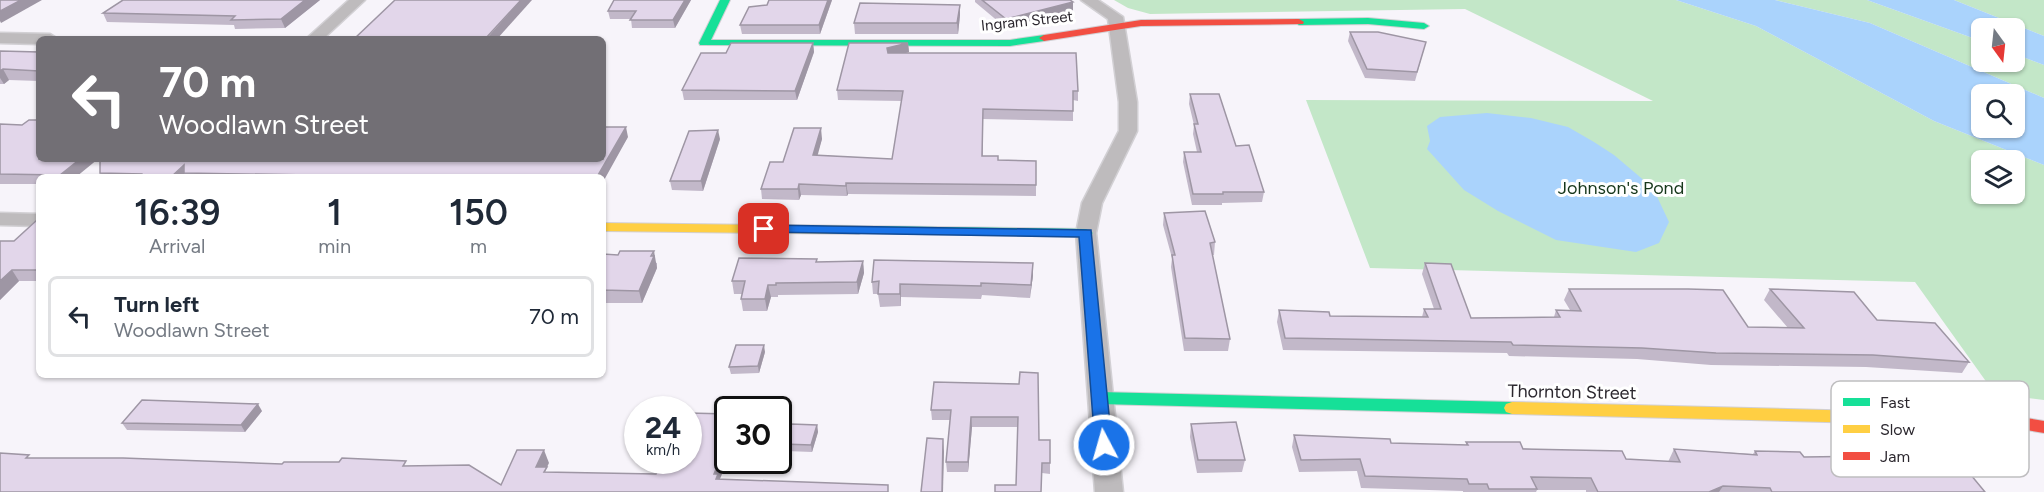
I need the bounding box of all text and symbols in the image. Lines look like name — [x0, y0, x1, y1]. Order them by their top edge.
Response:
street label: Ingram Street — [980, 7, 1074, 35]
north arrow — [1971, 18, 2025, 72]
map controls — [1971, 18, 2025, 204]
text: 70 m — [159, 57, 256, 108]
icon: left — [60, 60, 138, 138]
button: search — [1971, 84, 2025, 138]
text: Woodlawn Street — [159, 108, 369, 141]
button: layers — [1971, 150, 2025, 204]
park label: Johnson's Pond — [1558, 177, 1684, 199]
text: 16:39 — [134, 191, 220, 234]
text: 1 — [327, 191, 342, 234]
text: 150 — [449, 191, 508, 234]
pin — [738, 203, 789, 254]
icon: arrive — [747, 212, 780, 245]
text: Arrival — [149, 234, 205, 258]
text: min — [318, 234, 351, 258]
text: m — [470, 234, 487, 258]
text: Turn left — [114, 291, 200, 318]
icon: left — [63, 300, 96, 333]
text: 70 m — [529, 303, 579, 330]
text: Woodlawn Street — [114, 318, 270, 342]
street label: Thornton Street — [1507, 380, 1637, 404]
legend — [1831, 381, 2029, 477]
text: Fast — [1880, 393, 1910, 412]
speed limit sign: 30 — [714, 396, 792, 474]
text: 24 — [645, 409, 681, 446]
position arrow — [1072, 413, 1136, 477]
text: Slow — [1880, 420, 1915, 439]
text: km/h — [646, 441, 680, 459]
text: Jam — [1880, 447, 1910, 466]

